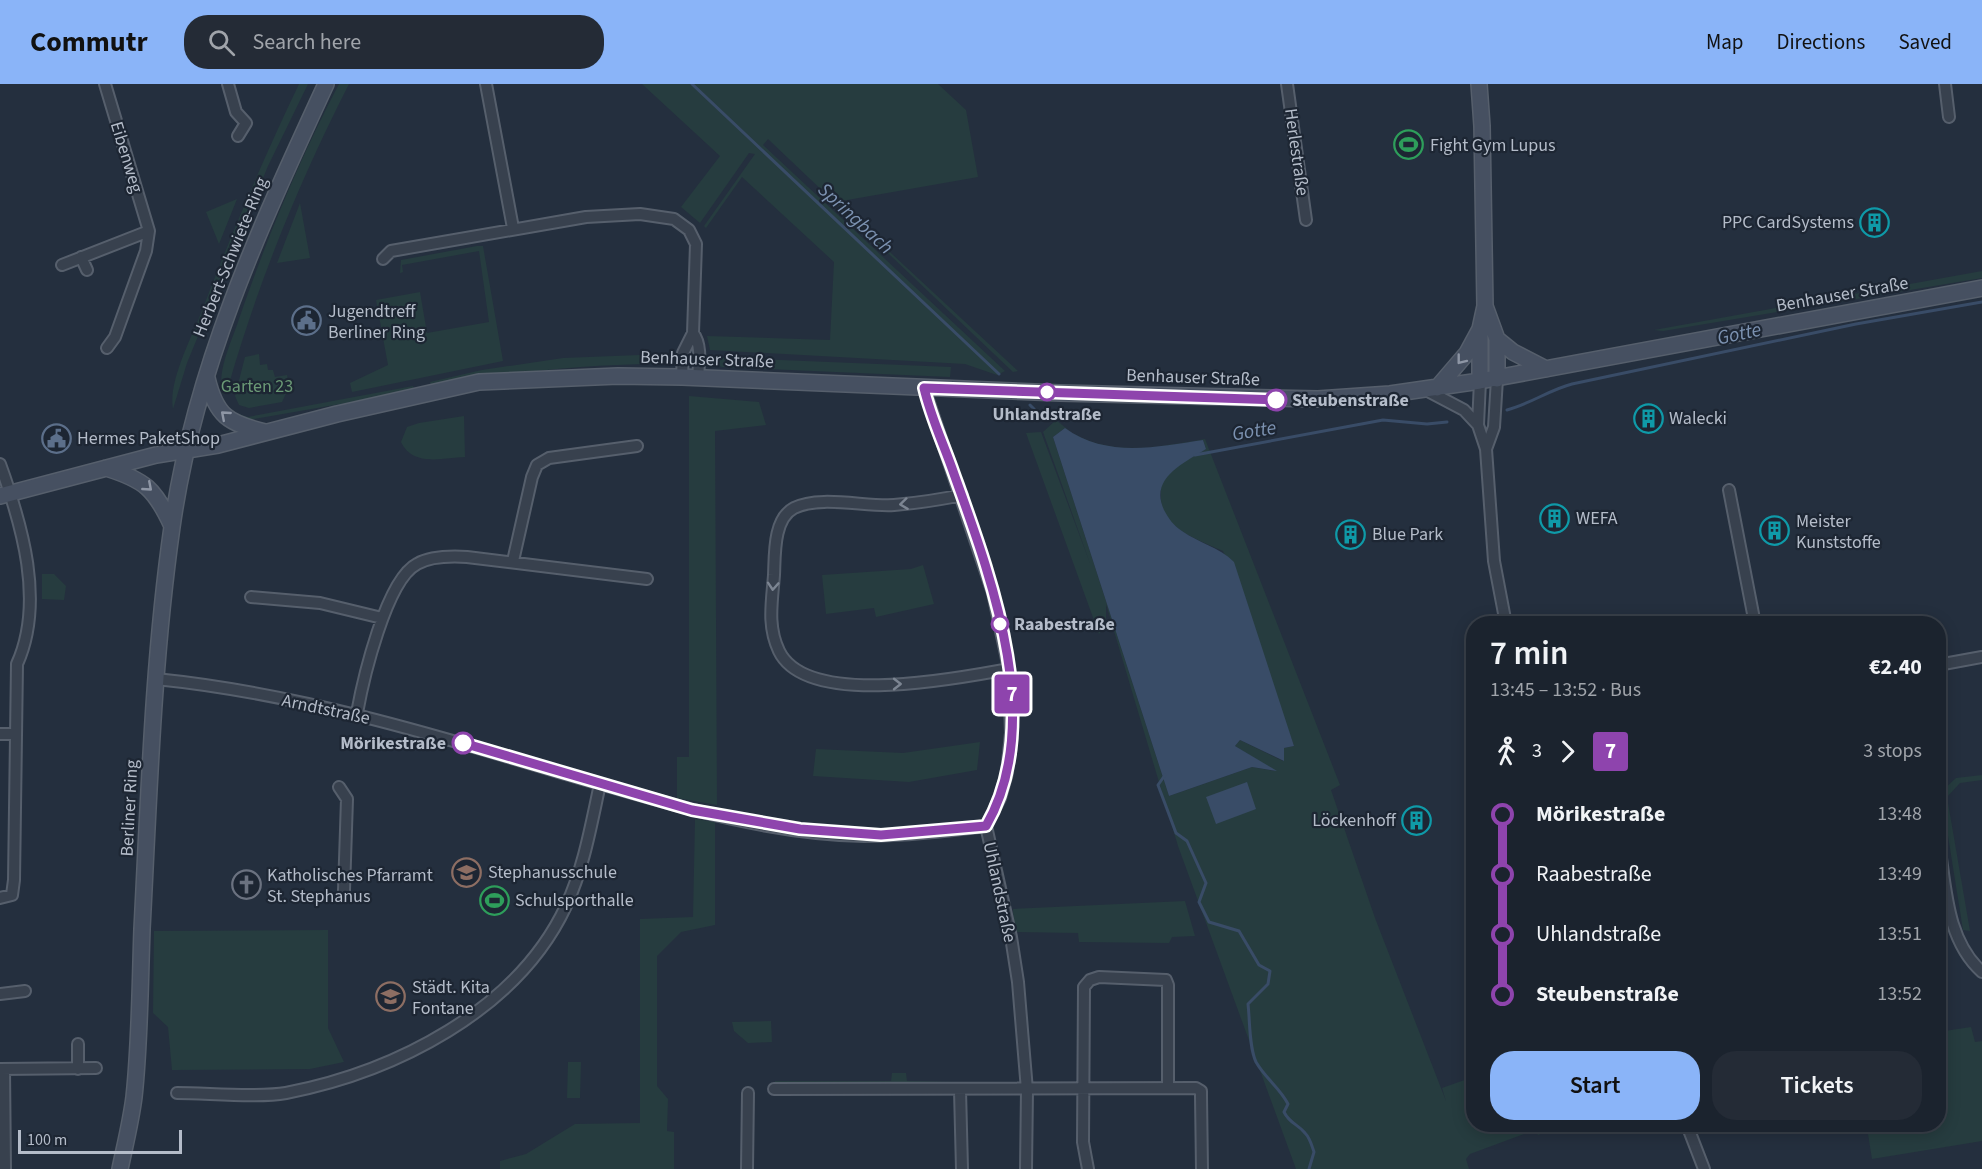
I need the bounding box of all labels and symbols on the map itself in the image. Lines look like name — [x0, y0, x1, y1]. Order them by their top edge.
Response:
street label: Herlestraße — [1278, 107, 1315, 197]
street label: Eibenweg — [104, 118, 149, 196]
sports icon: Fight Gym Lupus — [1393, 129, 1425, 161]
place label: Fight Gym Lupus — [1430, 133, 1556, 158]
street label: Herbert-Schwiete-Ring — [187, 173, 274, 341]
water label: Springbach — [811, 176, 899, 261]
building icon: PPC CardSystems — [1859, 206, 1891, 238]
place label: PPC CardSystems — [1722, 210, 1854, 235]
street label: Benhauser Straße — [1774, 271, 1910, 318]
place label: Jugendtreff Berliner Ring — [328, 299, 425, 345]
public building icon: Jugendtreff Berliner Ring — [291, 305, 323, 337]
water label: Gotte — [1715, 316, 1764, 352]
street label: Benhauser Straße — [640, 345, 774, 374]
one-way arrow — [1457, 353, 1468, 364]
street label: Benhauser Straße — [1126, 363, 1260, 392]
park label: Garten 23 — [221, 374, 293, 399]
marker: Uhlandstraße — [1038, 383, 1056, 401]
place label: Steubenstraße — [1292, 388, 1409, 413]
marker: Steubenstraße — [1265, 389, 1287, 411]
place label: Uhlandstraße — [993, 402, 1101, 427]
building icon: Walecki — [1632, 402, 1664, 434]
place label: Walecki — [1669, 406, 1727, 431]
one-way arrow — [221, 411, 232, 422]
water label: Gotte — [1230, 414, 1278, 448]
public building icon: Hermes PaketShop — [40, 422, 72, 454]
place label: Hermes PaketShop — [77, 426, 220, 451]
one-way arrow — [141, 480, 151, 491]
one-way arrow — [899, 497, 908, 510]
building icon: WEFA — [1539, 502, 1571, 534]
place label: WEFA — [1576, 506, 1618, 531]
place label: Meister Kunststoffe — [1796, 509, 1881, 555]
building icon: Meister Kunststoffe — [1759, 515, 1791, 547]
building icon: Blue Park — [1335, 518, 1367, 550]
place label: Blue Park — [1372, 522, 1443, 547]
one-way arrow — [766, 582, 779, 591]
place label: Raabestraße — [1014, 612, 1115, 637]
marker: Raabestraße — [991, 615, 1009, 633]
line badge: 7 — [992, 674, 1032, 714]
one-way arrow — [892, 678, 901, 690]
street label: Arndtstraße — [280, 688, 372, 731]
place label: Mörikestraße — [340, 731, 446, 756]
marker: Mörikestraße — [452, 732, 474, 754]
street label: Berliner Ring — [114, 759, 145, 857]
building icon: Löckenhoff — [1401, 804, 1433, 836]
place label: Löckenhoff — [1312, 808, 1397, 833]
street label: Uhlandstraße — [977, 839, 1022, 945]
school or university icon: Stephanusschule — [451, 856, 483, 888]
place label: Stephanusschule — [488, 860, 617, 885]
place label: Katholisches Pfarramt St. Stephanus — [267, 863, 433, 909]
church icon: Katholisches Pfarramt St. Stephanus — [230, 869, 262, 901]
sports icon: Schulsporthalle — [478, 884, 510, 916]
place label: Schulsporthalle — [515, 888, 634, 913]
place label: Städt. Kita Fontane — [412, 975, 490, 1021]
school or university icon: Städt. Kita Fontane — [375, 981, 407, 1013]
scale bar — [18, 1127, 182, 1154]

